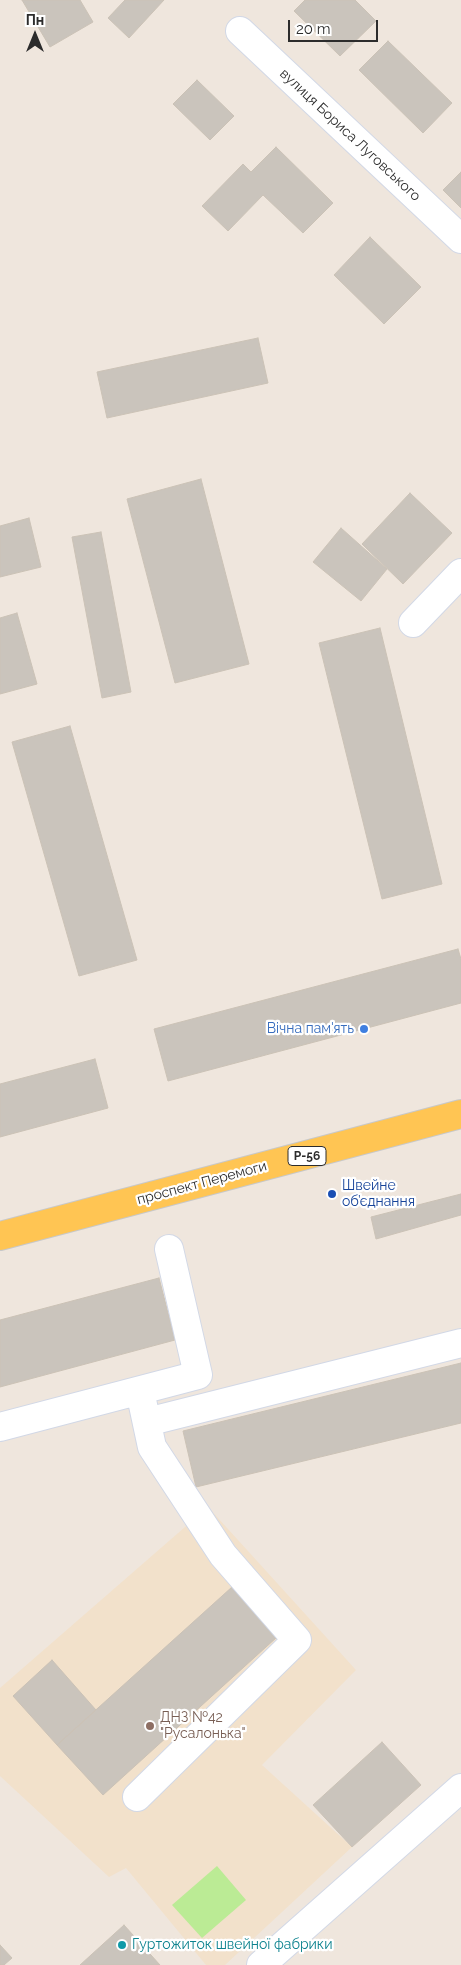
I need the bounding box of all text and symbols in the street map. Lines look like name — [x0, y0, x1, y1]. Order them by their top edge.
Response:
north arrow — [10, 10, 60, 60]
scale bar — [291, 10, 381, 42]
text: Пн — [26, 12, 44, 28]
text: 20 m — [296, 20, 331, 38]
street label: вулиця Бориса Луговського — [276, 65, 424, 205]
place label: Вічна пам'ять — [267, 1021, 354, 1037]
marker: Вічна пам'ять — [358, 1023, 370, 1035]
road number: Р-56 — [288, 1146, 326, 1166]
street label: проспект Перемоги — [135, 1158, 269, 1208]
place label: Швейне об’єднання — [342, 1178, 415, 1210]
marker: Швейне об’єднання — [326, 1188, 338, 1200]
place label: ДНЗ №42 "Русалонька" — [160, 1710, 245, 1742]
marker: ДНЗ №42 "Русалонька" — [144, 1720, 156, 1732]
place label: Гуртожиток швейної фабрики — [132, 1937, 332, 1953]
marker: Гуртожиток швейної фабрики — [116, 1939, 128, 1951]

